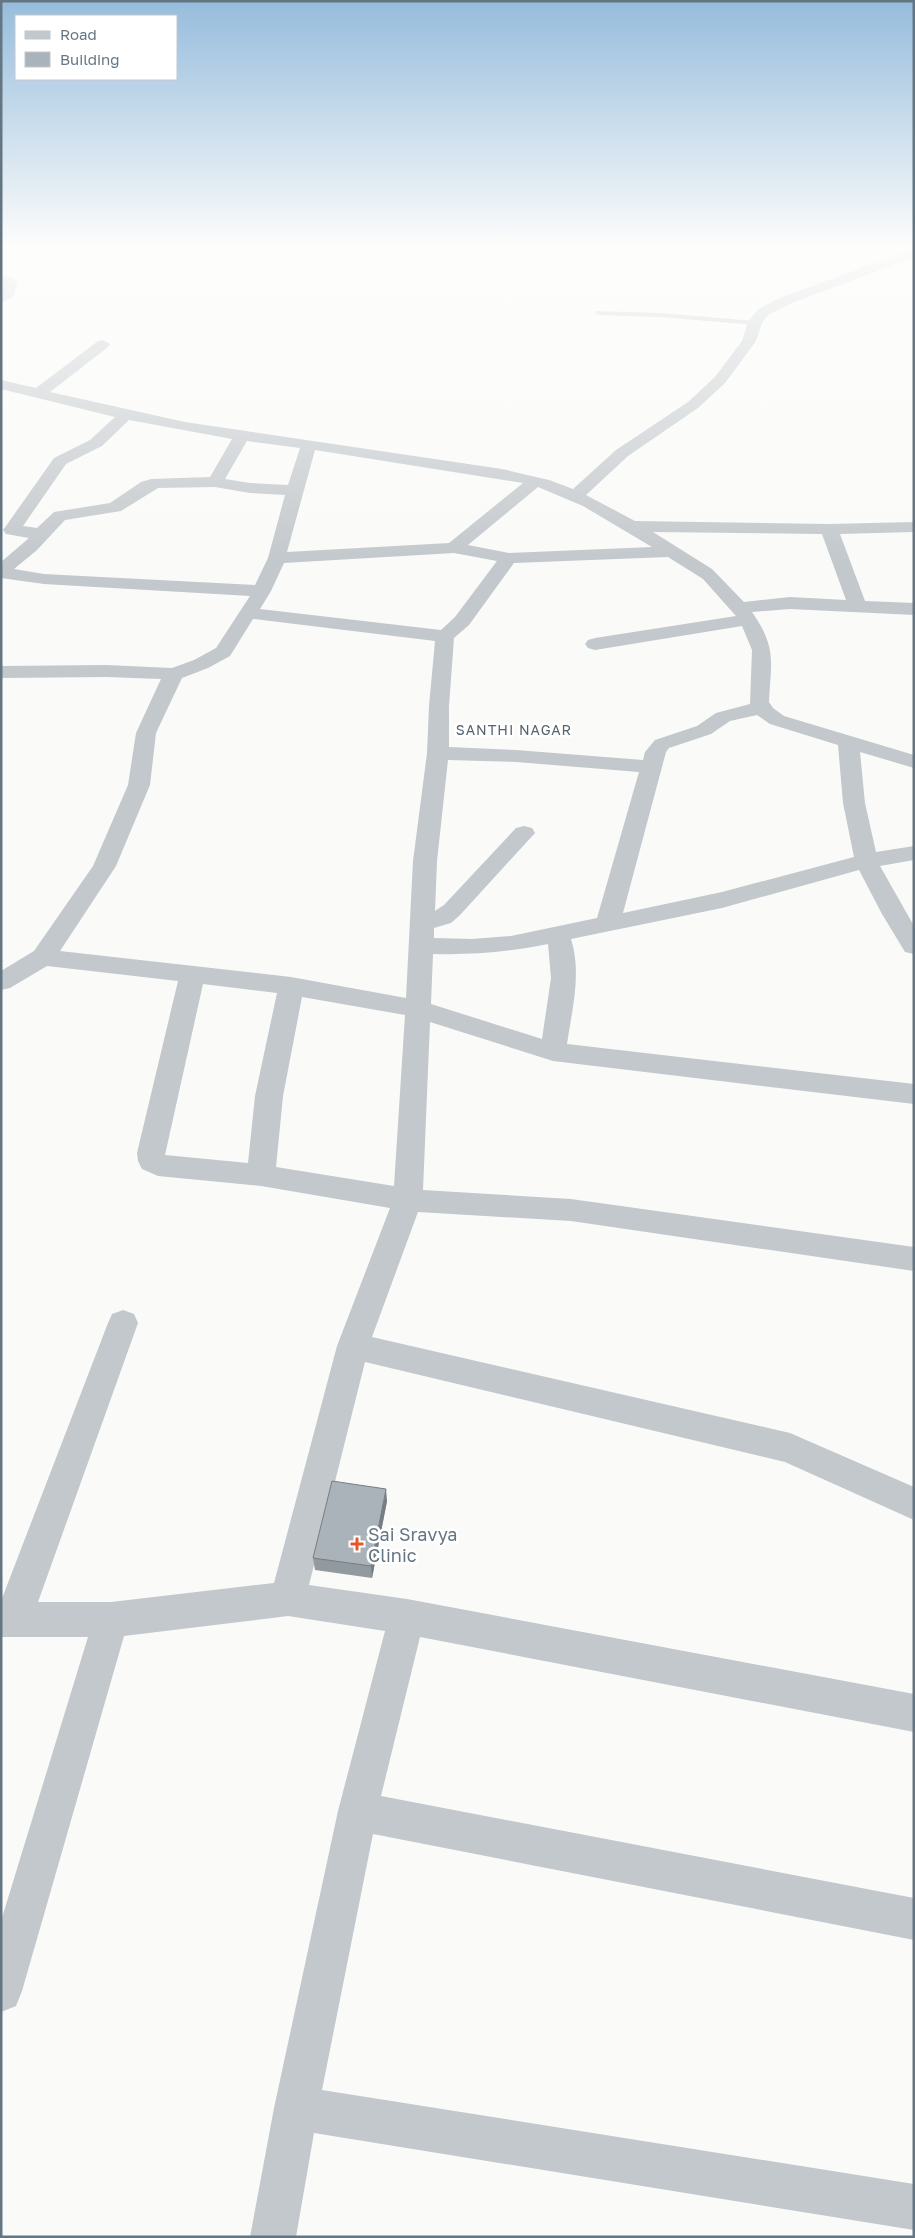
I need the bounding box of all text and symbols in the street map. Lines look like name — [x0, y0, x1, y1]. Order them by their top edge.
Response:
legend — [15, 15, 178, 80]
text: Road — [60, 25, 97, 43]
text: Building — [60, 50, 120, 68]
district label: SANTHI NAGAR — [456, 721, 572, 738]
place label: Sai Sravya Clinic — [368, 1523, 458, 1566]
marker: Sai Sravya Clinic — [350, 1537, 364, 1551]

